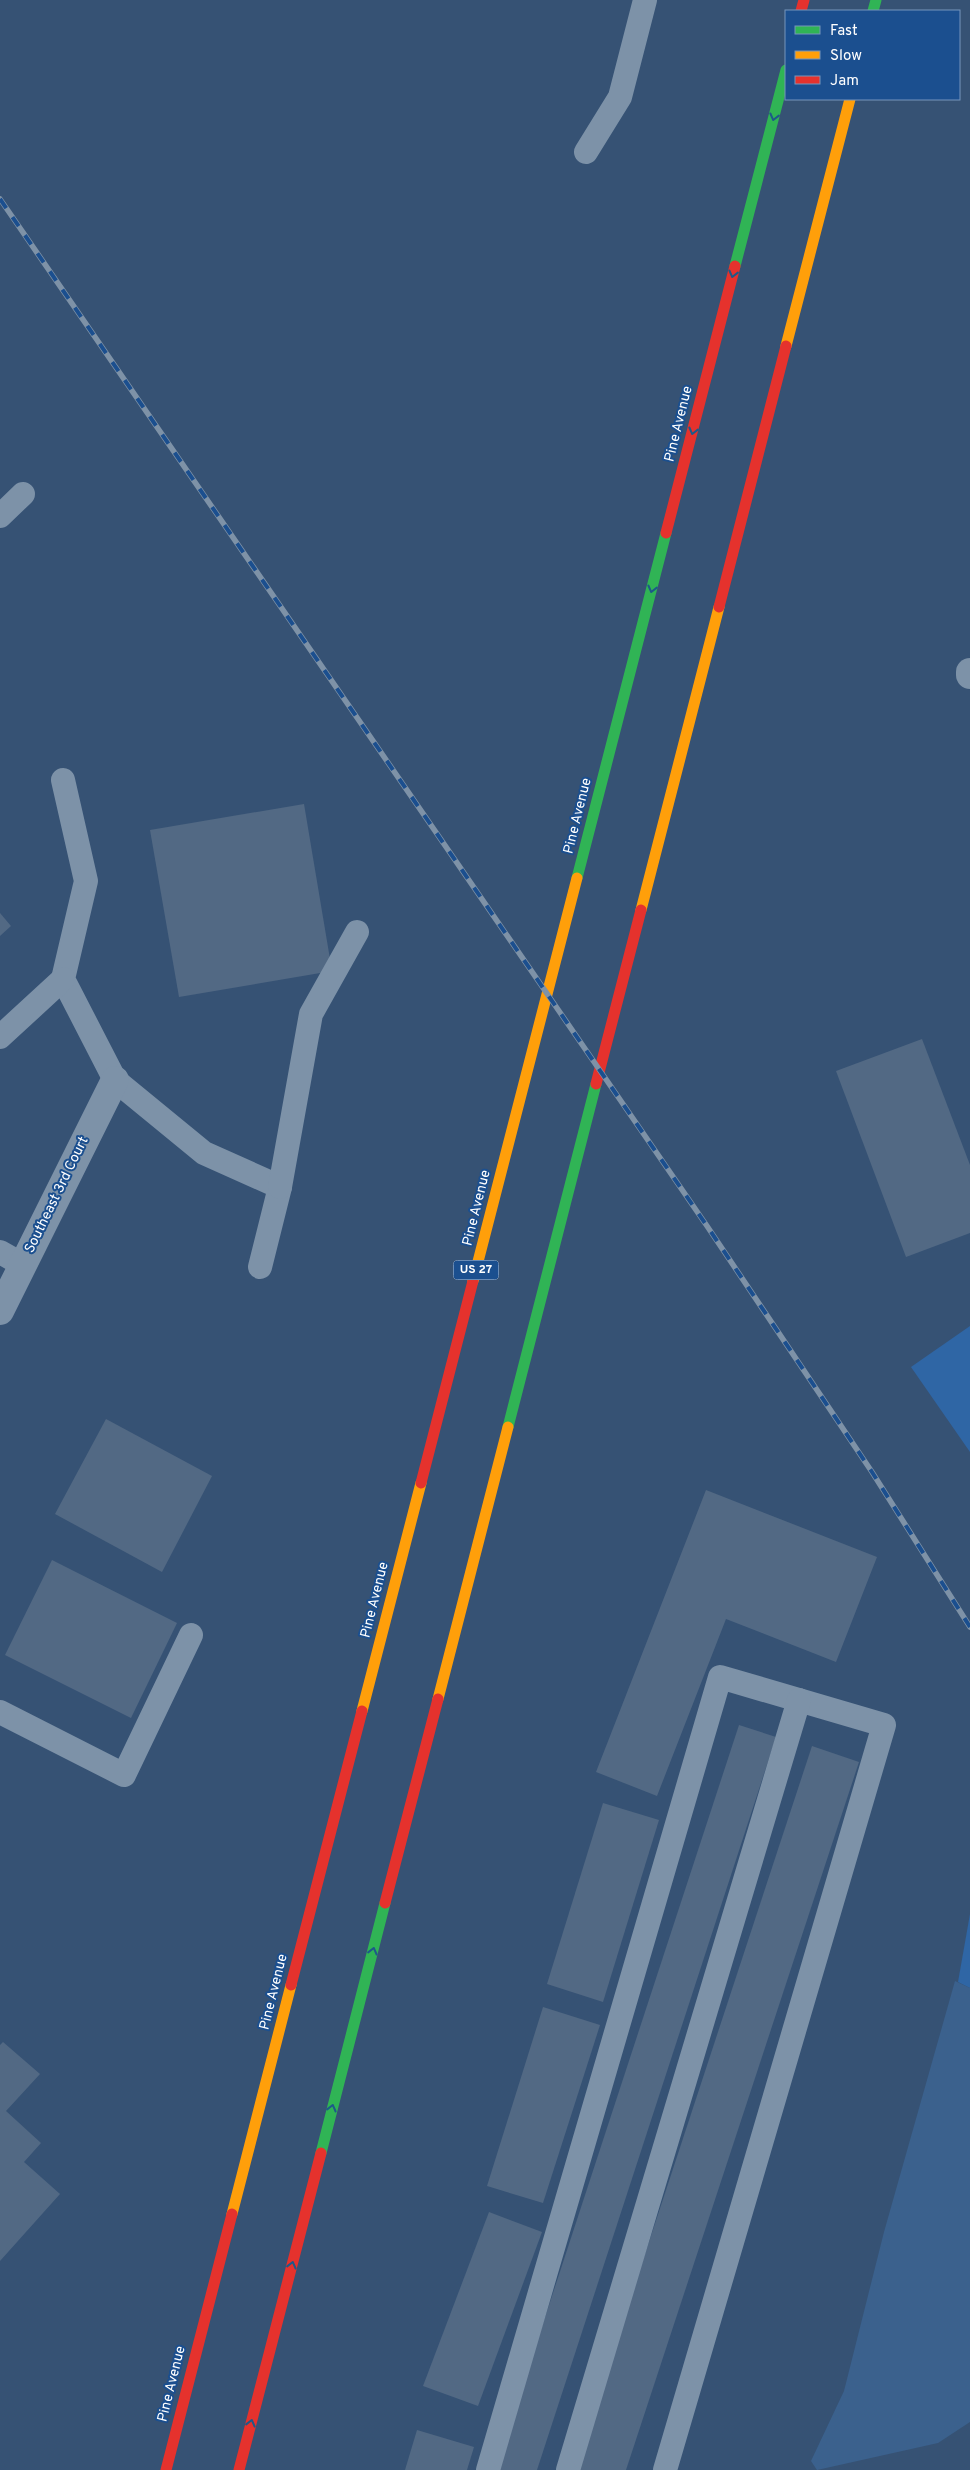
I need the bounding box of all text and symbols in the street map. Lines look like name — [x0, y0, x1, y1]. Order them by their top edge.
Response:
legend — [785, 10, 960, 100]
text: Fast — [830, 22, 858, 41]
text: Slow — [830, 47, 862, 66]
text: Jam — [830, 72, 859, 91]
one-way arrow — [769, 112, 780, 121]
one-way arrow — [729, 270, 739, 278]
street label: Pine Avenue — [661, 384, 697, 464]
one-way arrow — [688, 427, 699, 436]
one-way arrow — [647, 584, 658, 593]
street label: Pine Avenue — [560, 776, 596, 856]
street label: Southeast 3rd Court — [21, 1134, 93, 1256]
street label: Pine Avenue — [459, 1168, 495, 1248]
road number: US 27 — [454, 1260, 498, 1280]
street label: Pine Avenue — [357, 1560, 393, 1640]
one-way arrow — [367, 1946, 378, 1955]
street label: Pine Avenue — [256, 1952, 292, 2032]
one-way arrow — [327, 2105, 337, 2113]
one-way arrow — [286, 2261, 297, 2270]
street label: Pine Avenue — [154, 2344, 190, 2424]
one-way arrow — [246, 2419, 256, 2427]

